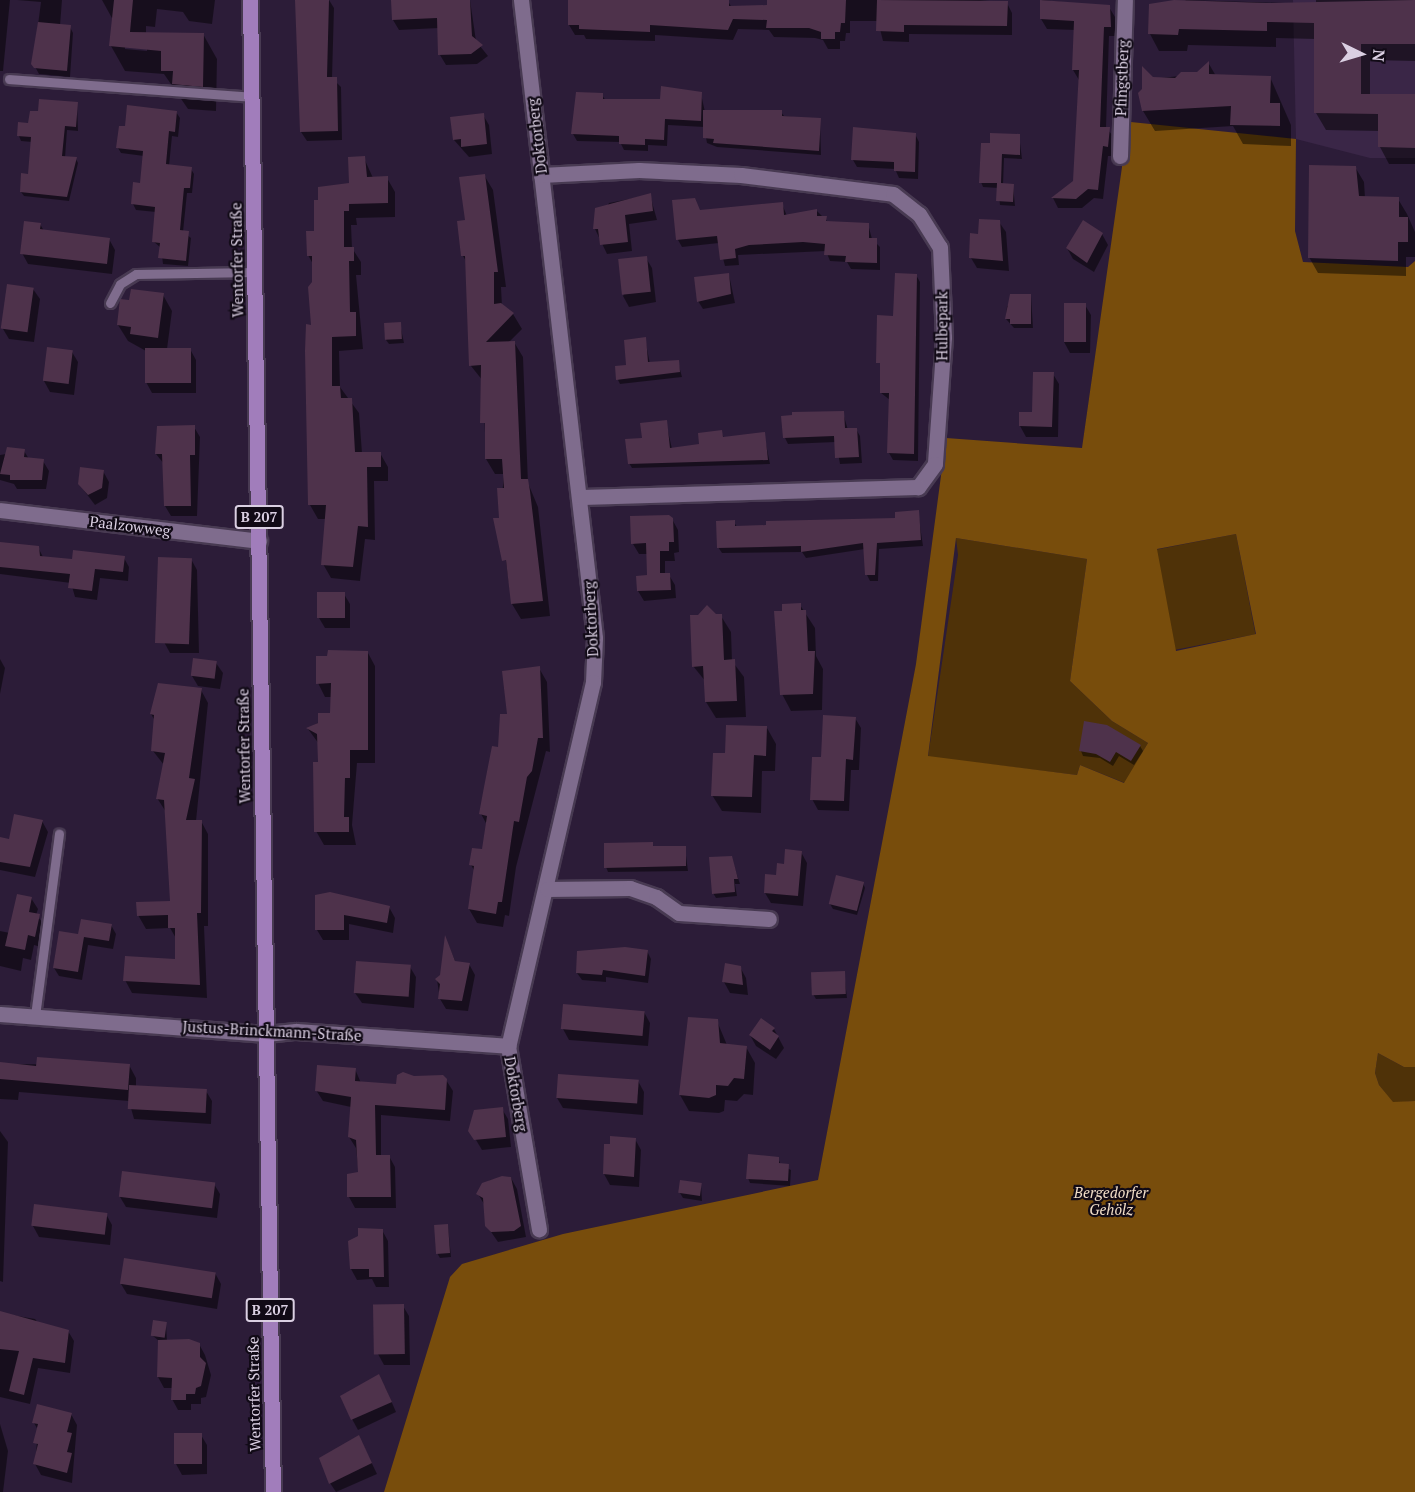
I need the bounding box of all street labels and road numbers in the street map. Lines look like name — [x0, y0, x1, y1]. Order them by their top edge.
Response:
street label: Pfingstberg — [1112, 40, 1132, 116]
street label: Doktorberg — [523, 97, 551, 175]
street label: Wentorfer Straße — [227, 202, 247, 318]
street label: Hulbepark — [933, 291, 951, 361]
road number: B 207 — [234, 506, 284, 528]
street label: Paalzowweg — [89, 512, 171, 540]
street label: Doktorberg — [580, 581, 602, 657]
street label: Wentorfer Straße — [234, 688, 254, 804]
street label: Justus-Brinckmann-Straße — [182, 1017, 362, 1045]
street label: Doktorberg — [501, 1055, 531, 1133]
road number: B 207 — [244, 1299, 296, 1321]
street label: Wentorfer Straße — [244, 1336, 264, 1452]

